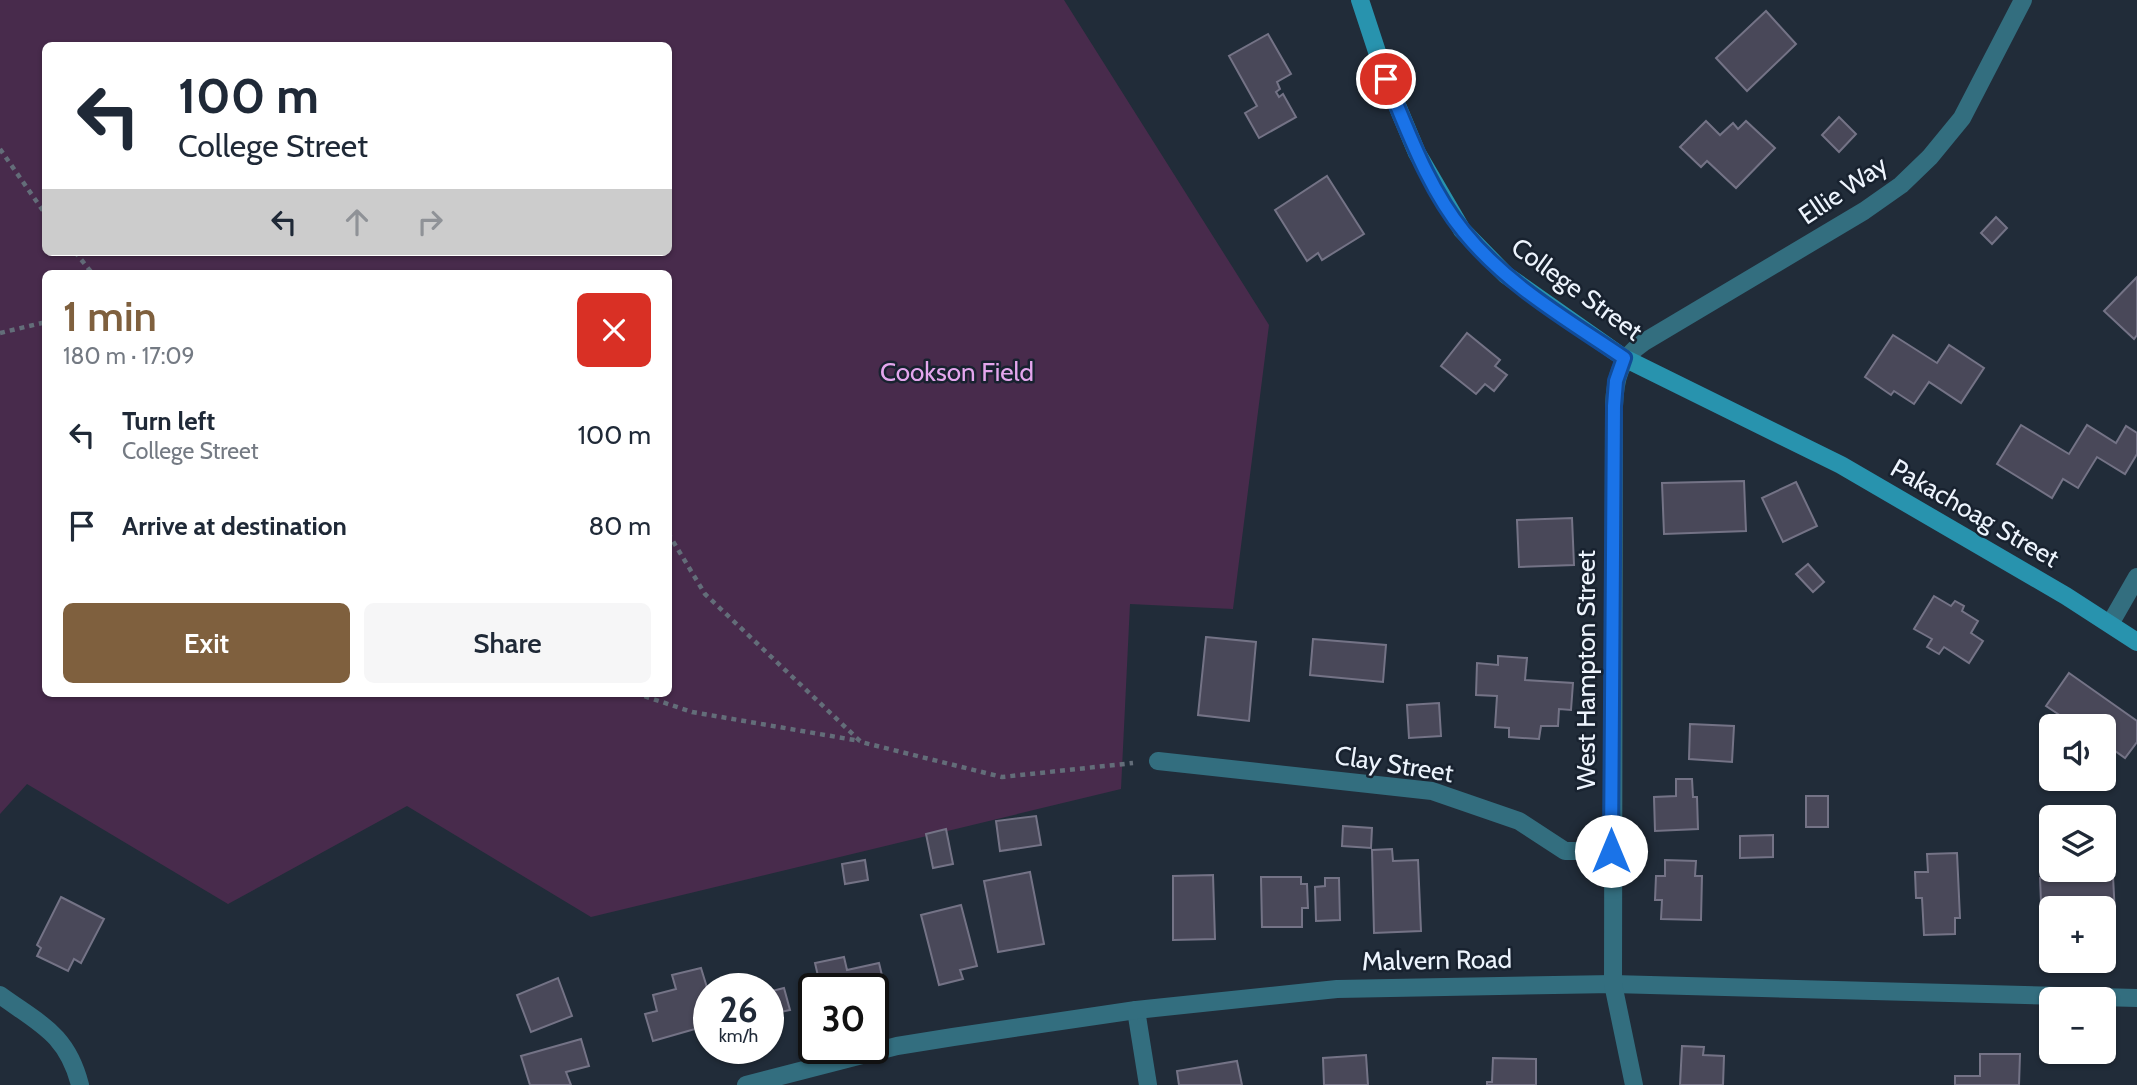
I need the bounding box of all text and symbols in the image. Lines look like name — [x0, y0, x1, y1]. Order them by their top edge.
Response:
pin — [1356, 49, 1416, 109]
icon: arrive — [1367, 60, 1405, 98]
text: 100 m — [178, 66, 319, 125]
icon: left — [63, 70, 154, 161]
text: College Street — [178, 126, 368, 165]
street label: Ellie Way — [1793, 149, 1893, 231]
icon: left — [265, 203, 303, 241]
icon: ahead — [338, 203, 376, 241]
icon: right — [411, 203, 449, 241]
street label: College Street — [1505, 231, 1649, 347]
text: 1 min — [63, 290, 157, 342]
button: close — [577, 293, 651, 367]
text: 180 m · 17:09 — [63, 342, 195, 370]
park label: Cookson Field — [880, 356, 1034, 388]
text: Turn left — [122, 405, 215, 437]
icon: left — [63, 416, 101, 454]
text: 100 m — [578, 419, 651, 451]
text: College Street — [122, 437, 259, 465]
street label: Pakachoag Street — [1885, 452, 2065, 574]
icon: arrive — [63, 507, 101, 545]
text: Arrive at destination — [122, 510, 347, 542]
text: 80 m — [588, 510, 651, 542]
street label: West Hampton Street — [1570, 550, 1602, 790]
button: Exit — [63, 603, 350, 683]
button: Share — [364, 603, 651, 683]
map controls — [2039, 714, 2116, 1064]
button: sound — [2039, 714, 2116, 791]
street label: Clay Street — [1332, 739, 1456, 789]
button: layers — [2039, 805, 2116, 882]
position arrow — [1574, 814, 1648, 888]
button: + — [2039, 896, 2116, 973]
street label: Malvern Road — [1362, 943, 1512, 977]
speed limit sign: 30 — [798, 973, 889, 1064]
button: − — [2039, 987, 2116, 1064]
text: 26 — [719, 988, 758, 1031]
text: km/h — [719, 1025, 758, 1047]

